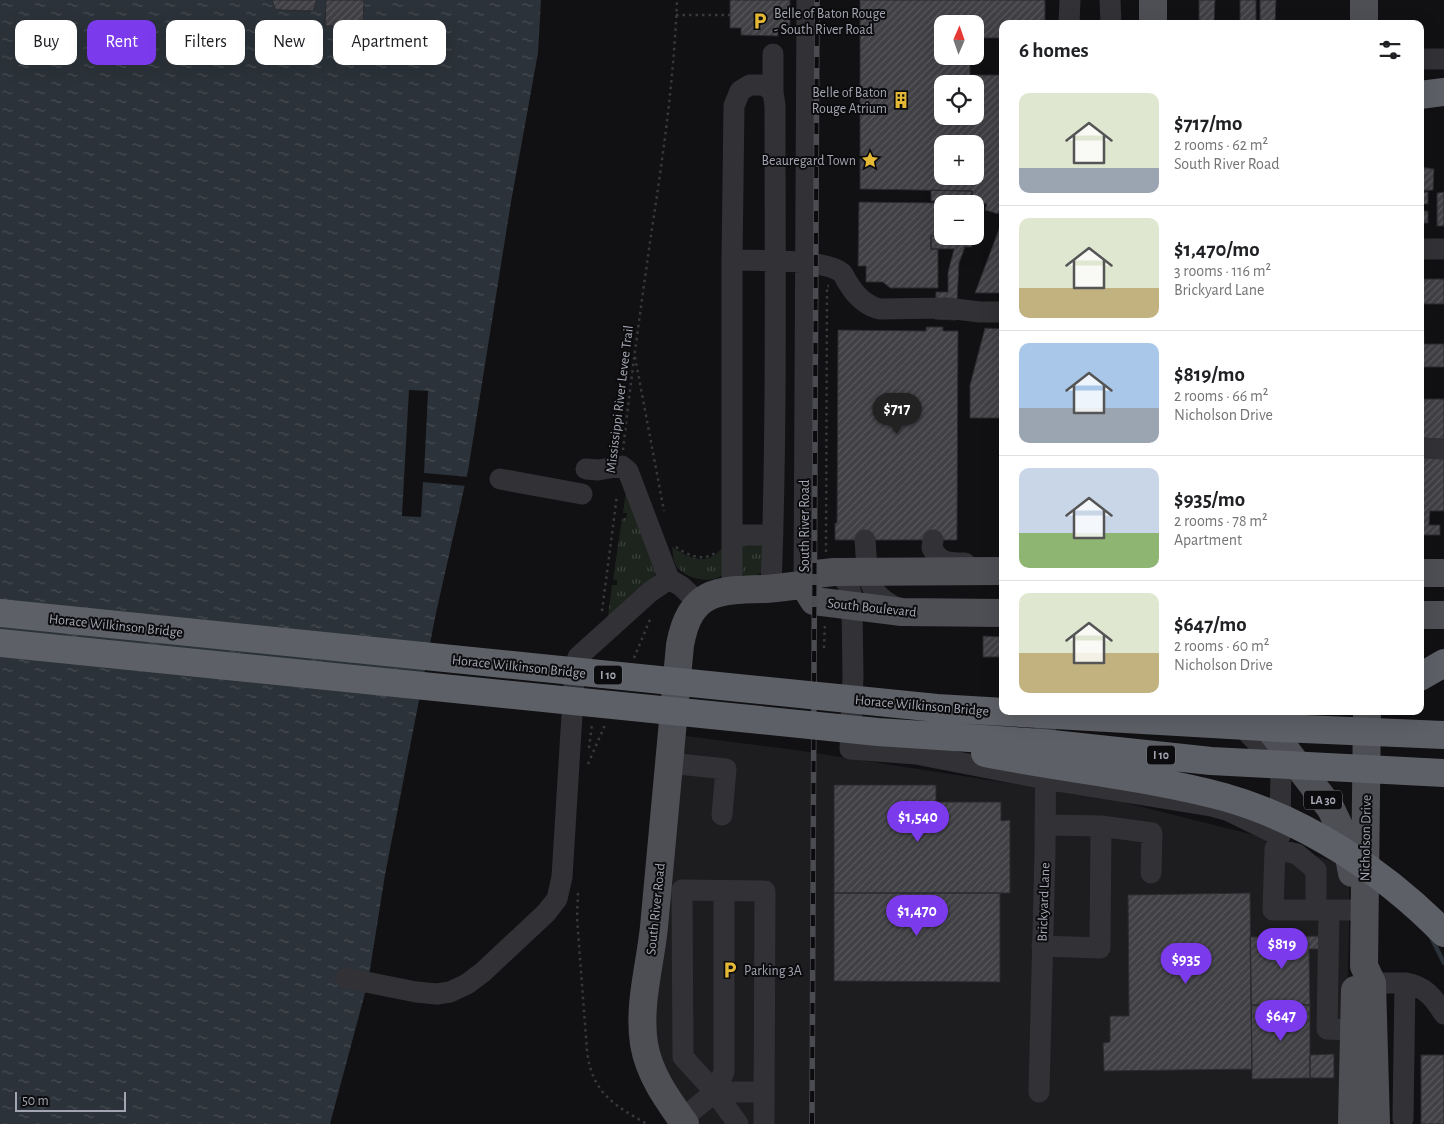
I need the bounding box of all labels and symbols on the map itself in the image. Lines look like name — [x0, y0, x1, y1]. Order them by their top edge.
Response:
place label: Belle of Baton Rouge - South River Road — [774, 7, 886, 37]
parking icon: Belle of Baton Rouge - South River Road — [750, 11, 770, 31]
north arrow — [934, 15, 984, 65]
place label: Belle of Baton Rouge Atrium — [812, 86, 887, 116]
building icon: Belle of Baton Rouge Atrium — [891, 90, 911, 110]
place icon: Beauregard Town — [860, 150, 880, 170]
place label: Beauregard Town — [762, 154, 856, 168]
street label: Mississippi River Levee Trail — [604, 324, 636, 474]
pin: $717 — [867, 392, 927, 435]
street label: South River Road — [798, 480, 812, 572]
street label: South Boulevard — [827, 596, 917, 620]
street label: Horace Wilkinson Bridge — [48, 612, 184, 640]
street label: Horace Wilkinson Bridge — [451, 653, 587, 681]
road number: I 10 — [594, 666, 622, 684]
street label: Horace Wilkinson Bridge — [854, 693, 990, 719]
road number: I 10 — [1147, 746, 1175, 764]
road number: LA 30 — [1304, 790, 1342, 810]
street label: Nicholson Drive — [1358, 795, 1374, 881]
pin: $1,540 — [877, 800, 959, 843]
street label: South River Road — [644, 862, 668, 956]
street label: Brickyard Lane — [1036, 862, 1052, 942]
pin: $1,470 — [876, 894, 958, 937]
pin: $819 — [1252, 928, 1312, 970]
pin: $935 — [1156, 942, 1216, 985]
parking icon: Parking 3A — [720, 960, 740, 980]
place label: Parking 3A — [744, 964, 802, 978]
pin: $647 — [1251, 1000, 1311, 1042]
scale bar — [15, 1089, 126, 1112]

